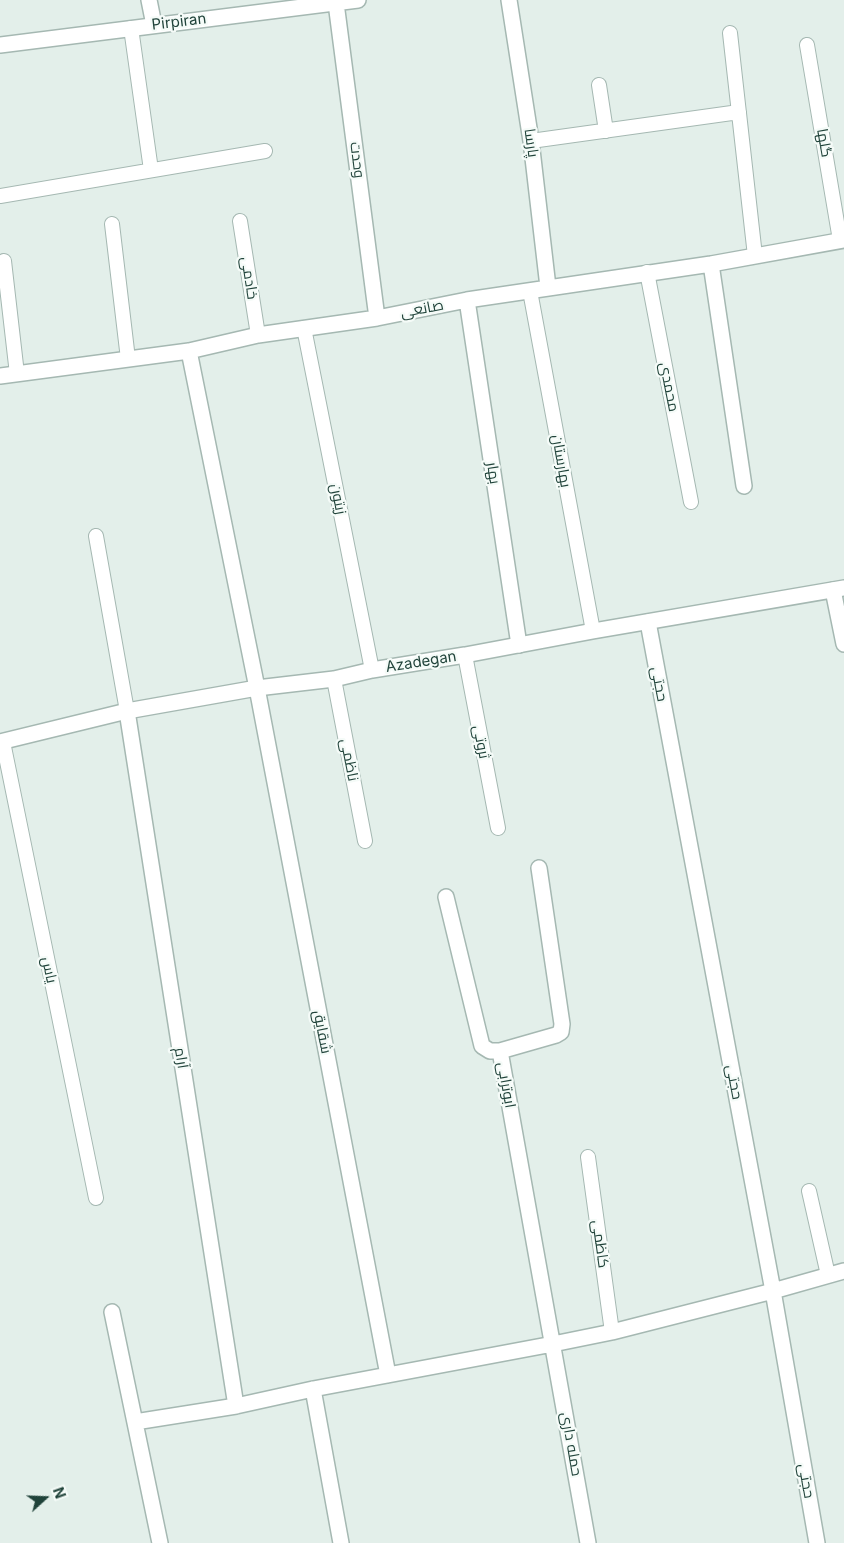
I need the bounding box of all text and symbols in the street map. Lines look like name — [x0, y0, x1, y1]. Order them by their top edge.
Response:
street label: Pirpiran — [151, 10, 207, 34]
street label: پارسا — [520, 127, 542, 159]
street label: گلها — [813, 127, 835, 159]
street label: وحدت — [346, 141, 368, 179]
street label: خادمی — [237, 255, 261, 301]
street label: صانعی — [399, 296, 445, 322]
street label: محمدی — [655, 361, 683, 413]
street label: بهارستان — [547, 433, 575, 489]
street label: بهار — [482, 461, 504, 485]
street label: زیتون — [326, 482, 350, 516]
street label: Azadegan — [384, 648, 458, 676]
street label: حجتی — [647, 665, 671, 703]
street label: ثروتی — [469, 724, 493, 760]
street label: ناظمی — [336, 737, 362, 783]
street label: یاس — [37, 955, 61, 985]
street label: شقایق — [309, 1009, 335, 1055]
street label: آرام — [170, 1046, 192, 1070]
street label: ابوترابی — [493, 1061, 519, 1109]
street label: حجتی — [722, 1063, 746, 1101]
street label: کاظمی — [588, 1219, 612, 1269]
street label: حمله داری — [557, 1411, 585, 1477]
street label: حجتی — [794, 1462, 818, 1500]
north arrow — [20, 1473, 70, 1523]
text: N — [50, 1485, 69, 1501]

